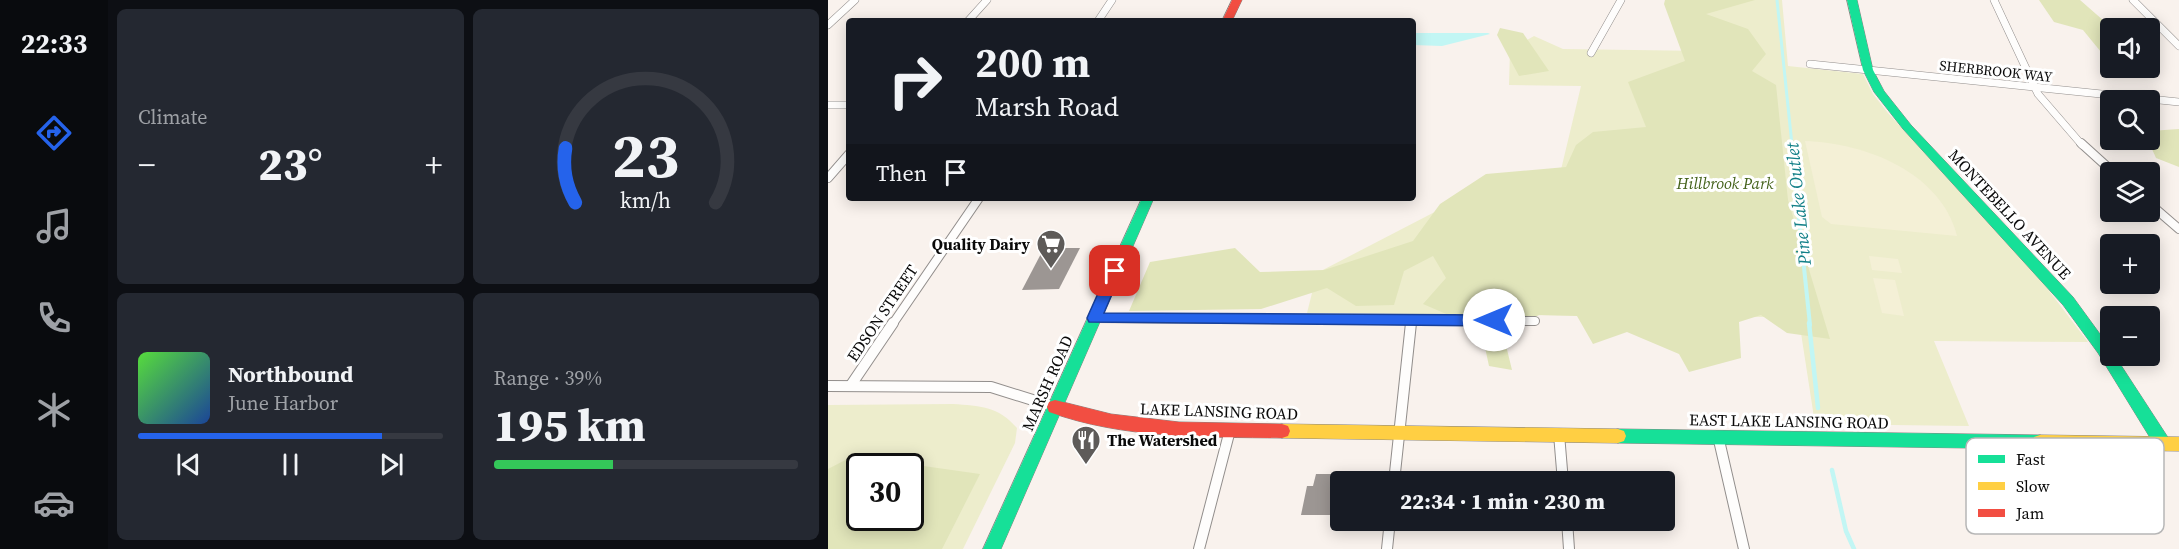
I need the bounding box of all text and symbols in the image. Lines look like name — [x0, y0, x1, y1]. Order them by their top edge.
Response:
map controls — [2100, 18, 2160, 366]
button: sound — [2100, 18, 2160, 78]
text: 22:33 — [21, 25, 87, 62]
text: 200 m — [975, 33, 1090, 91]
icon: right — [876, 42, 954, 120]
street label: SHERBROOK WAY — [1939, 55, 2054, 87]
text: Marsh Road — [975, 88, 1119, 125]
button: search — [2100, 90, 2160, 150]
text: Climate — [138, 103, 207, 131]
icon: directions — [33, 112, 75, 154]
text: 23 — [612, 112, 680, 198]
text: 23° — [258, 133, 322, 195]
water label: Pine Lake Outlet — [1779, 140, 1817, 268]
text: − — [138, 142, 156, 187]
text: + — [425, 142, 442, 187]
street label: MONTEBELLO AVENUE — [1944, 144, 2076, 284]
icon: arrive — [939, 156, 972, 189]
text: Then — [876, 158, 927, 188]
button: layers — [2100, 162, 2160, 222]
park label: Hillbrook Park — [1675, 172, 1774, 194]
text: km/h — [620, 187, 671, 216]
icon: music — [33, 205, 75, 247]
supermarket icon: Quality Dairy — [1035, 228, 1067, 270]
place label: Quality Dairy — [932, 233, 1030, 255]
button: + — [2100, 234, 2160, 294]
pin — [1089, 245, 1140, 296]
icon: arrive — [1098, 254, 1131, 287]
street label: EDSON STREET — [841, 260, 923, 366]
position arrow — [1462, 288, 1526, 352]
icon: phone — [33, 297, 75, 339]
button: − — [2100, 306, 2160, 366]
street label: MARSH ROAD — [1016, 332, 1078, 434]
text: Northbound — [228, 359, 353, 389]
text: Range · 39% — [494, 364, 602, 392]
icon: climate — [33, 389, 75, 431]
text: June Harbor — [228, 389, 338, 417]
text: 195 km — [494, 394, 646, 456]
street label: LAKE LANSING ROAD — [1140, 397, 1298, 425]
street label: EAST LAKE LANSING ROAD — [1689, 408, 1889, 434]
restaurant icon: The Watershed — [1070, 424, 1102, 466]
place label: The Watershed — [1107, 429, 1218, 451]
legend — [1966, 438, 2164, 534]
icon: previous — [172, 448, 205, 481]
icon: pause — [274, 448, 307, 481]
icon: next — [375, 448, 408, 481]
text: Fast — [2016, 448, 2046, 470]
speed limit sign: 30 — [846, 453, 924, 531]
text: Slow — [2016, 475, 2051, 497]
icon: car — [33, 482, 75, 524]
text: 22:34 · 1 min · 230 m — [1400, 486, 1605, 516]
text: Jam — [2015, 502, 2044, 524]

